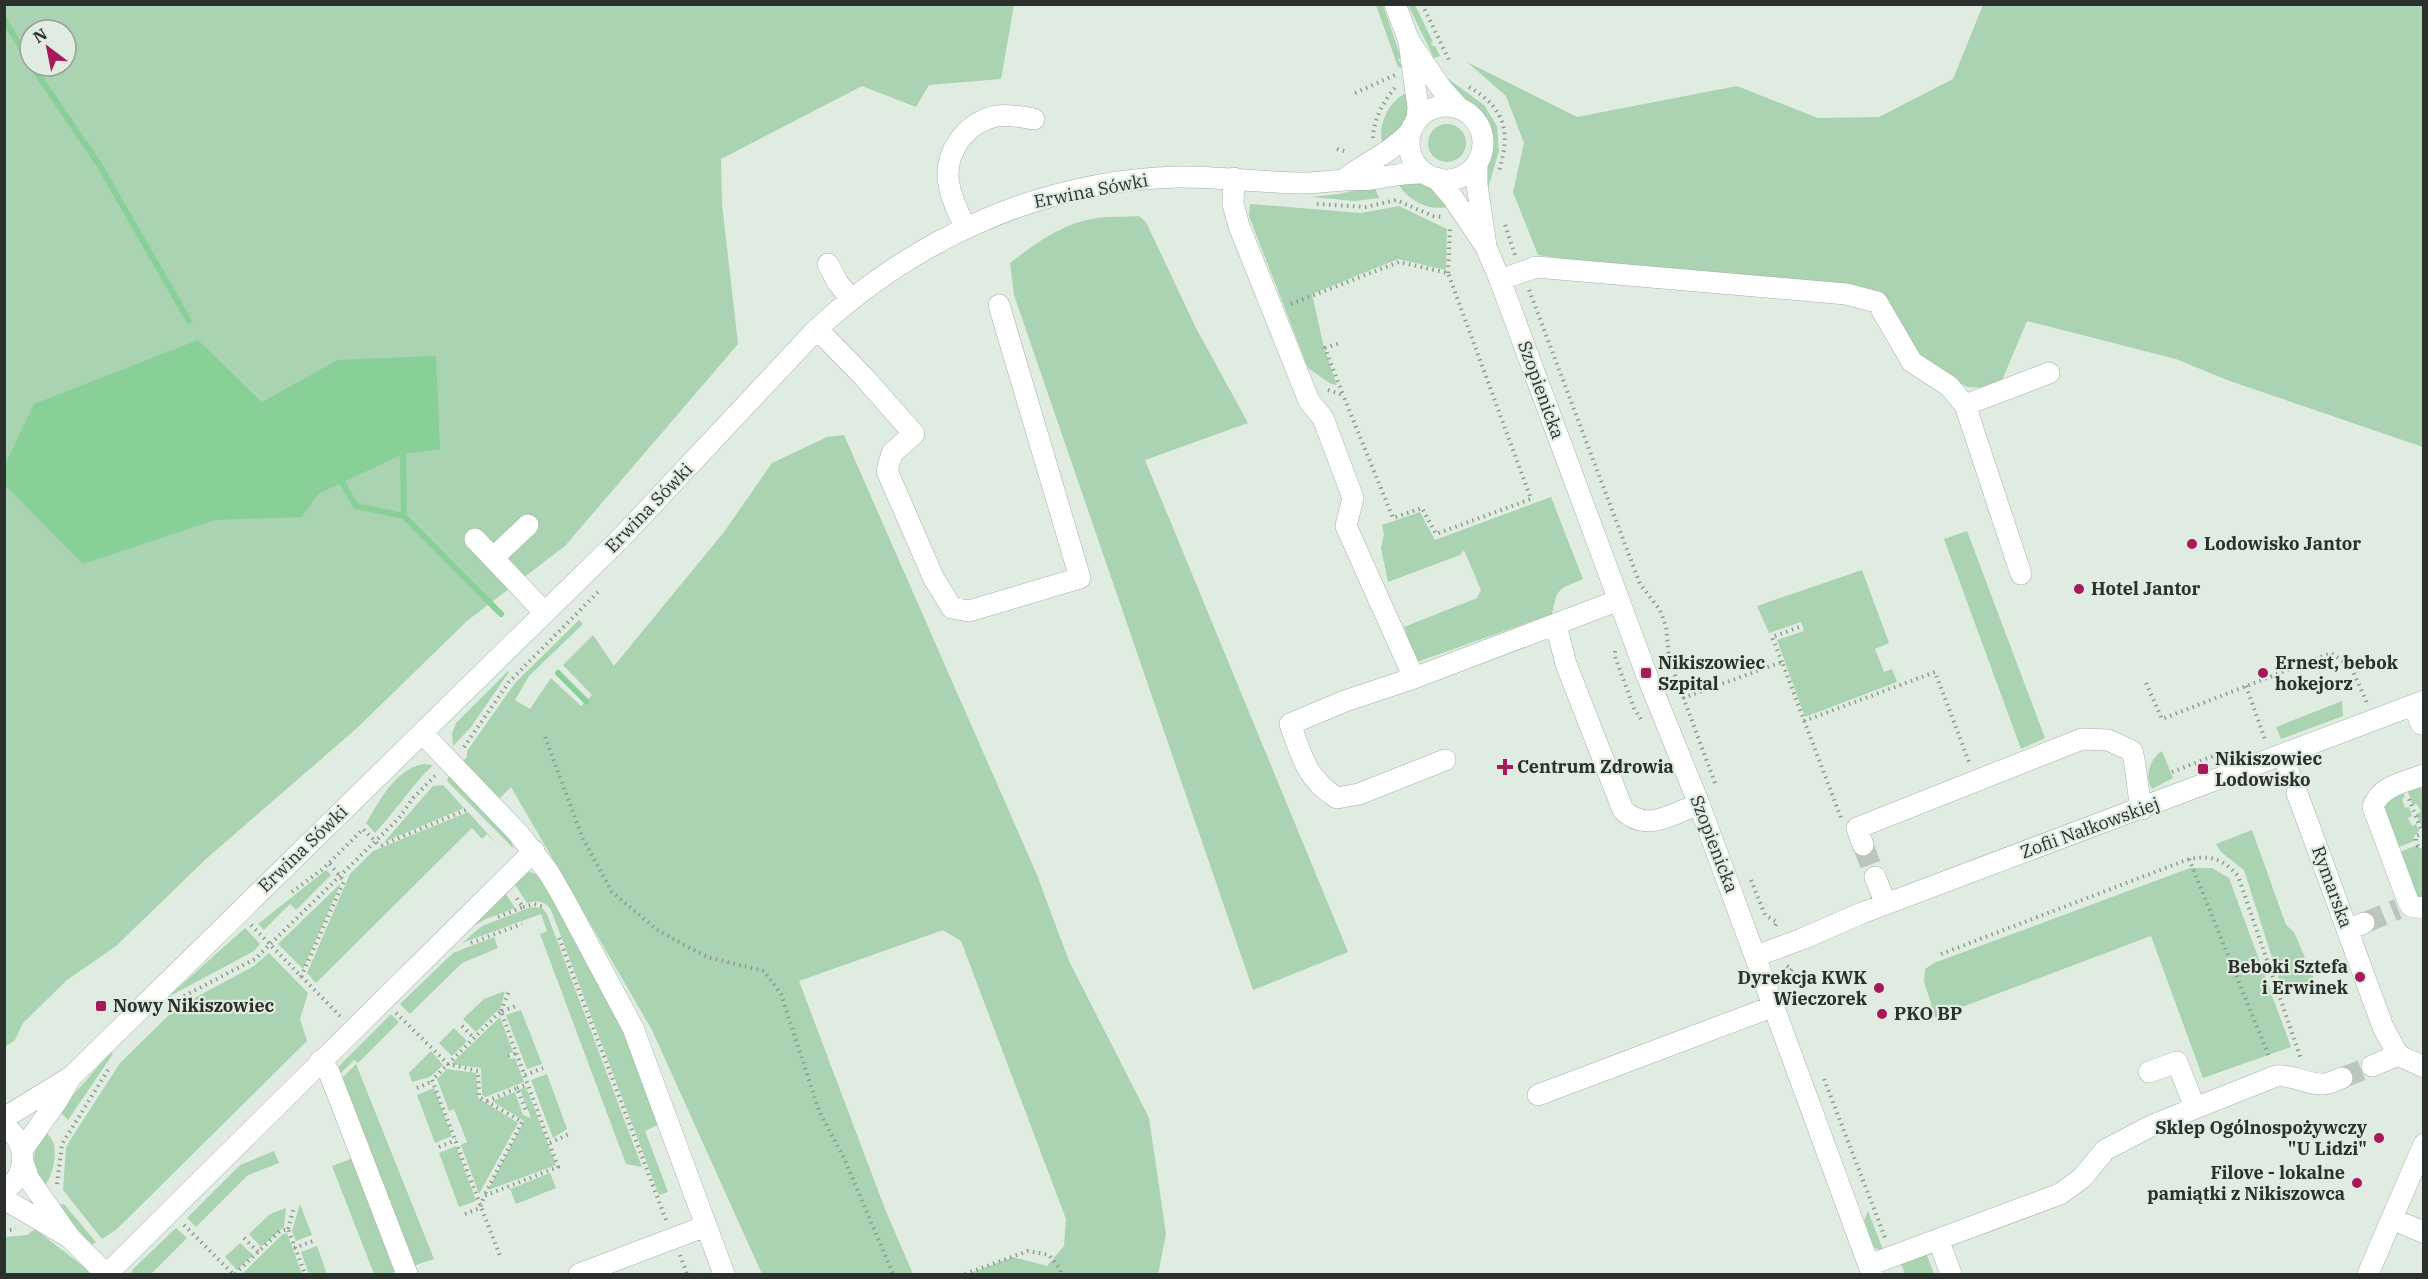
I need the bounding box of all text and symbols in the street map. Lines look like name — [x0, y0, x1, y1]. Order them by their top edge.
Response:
north arrow — [18, 18, 78, 78]
text: N — [29, 23, 51, 47]
street label: Erwina Sówki — [1032, 168, 1150, 213]
street label: Szopienicka — [1513, 338, 1570, 442]
street label: Erwina Sówki — [600, 458, 697, 557]
place label: Lodowisko Jantor — [2204, 532, 2361, 555]
marker: Lodowisko Jantor — [2185, 537, 2199, 551]
place label: Hotel Jantor — [2091, 577, 2201, 600]
marker: Hotel Jantor — [2072, 582, 2086, 596]
place label: Nikiszowiec Szpital — [1658, 651, 1765, 695]
place label: Ernest, bebok hokejorz — [2275, 651, 2399, 695]
marker: Nikiszowiec Szpital — [1639, 666, 1653, 680]
marker: Ernest, bebok hokejorz — [2256, 666, 2270, 680]
place label: Nikiszowiec Lodowisko — [2215, 747, 2322, 791]
place label: Centrum Zdrowia — [1517, 755, 1674, 778]
marker: Centrum Zdrowia — [1498, 760, 1512, 774]
marker: Nikiszowiec Lodowisko — [2196, 762, 2210, 776]
street label: Szopienicka — [1685, 792, 1744, 896]
street label: Zofii Nałkowskiej — [2017, 792, 2162, 863]
street label: Erwina Sówki — [253, 800, 353, 897]
street label: Rymarska — [2307, 843, 2358, 931]
place label: Beboki Sztefa i Erwinek — [2228, 955, 2349, 999]
place label: Dyrekcja KWK Wieczorek — [1738, 966, 1868, 1010]
marker: Beboki Sztefa i Erwinek — [2353, 970, 2367, 984]
marker: Dyrekcja KWK Wieczorek — [1872, 981, 1886, 995]
place label: Nowy Nikiszowiec — [113, 994, 275, 1017]
marker: Nowy Nikiszowiec — [94, 999, 108, 1013]
place label: PKO BP — [1894, 1002, 1962, 1025]
marker: PKO BP — [1875, 1007, 1889, 1021]
place label: Sklep Ogólnospożywczy "U Lidzi" — [2155, 1116, 2368, 1160]
marker: Sklep Ogólnospożywczy "U Lidzi" — [2372, 1131, 2386, 1145]
place label: Filove - lokalne pamiątki z Nikiszowca — [2147, 1161, 2345, 1205]
marker: Filove - lokalne pamiątki z Nikiszowca — [2350, 1176, 2364, 1190]

